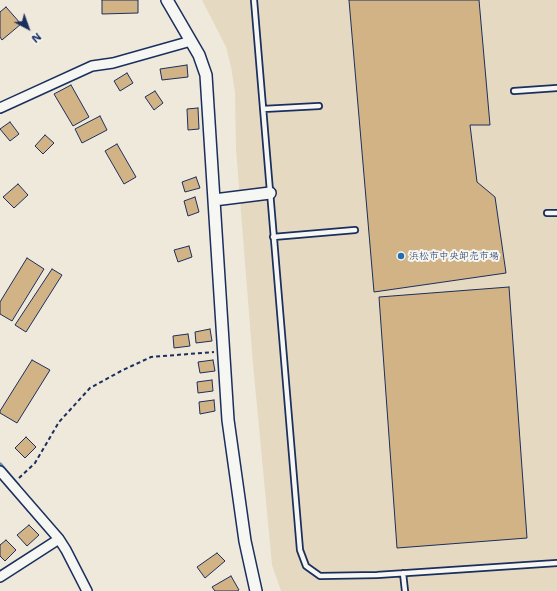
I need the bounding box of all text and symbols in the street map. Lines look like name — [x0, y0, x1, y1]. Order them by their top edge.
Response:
north arrow — [8, 8, 48, 48]
text: N — [28, 29, 44, 46]
place label: 浜松市中央卸売市場 — [409, 250, 499, 262]
marker: 浜松市中央卸売市場 — [396, 251, 406, 261]

